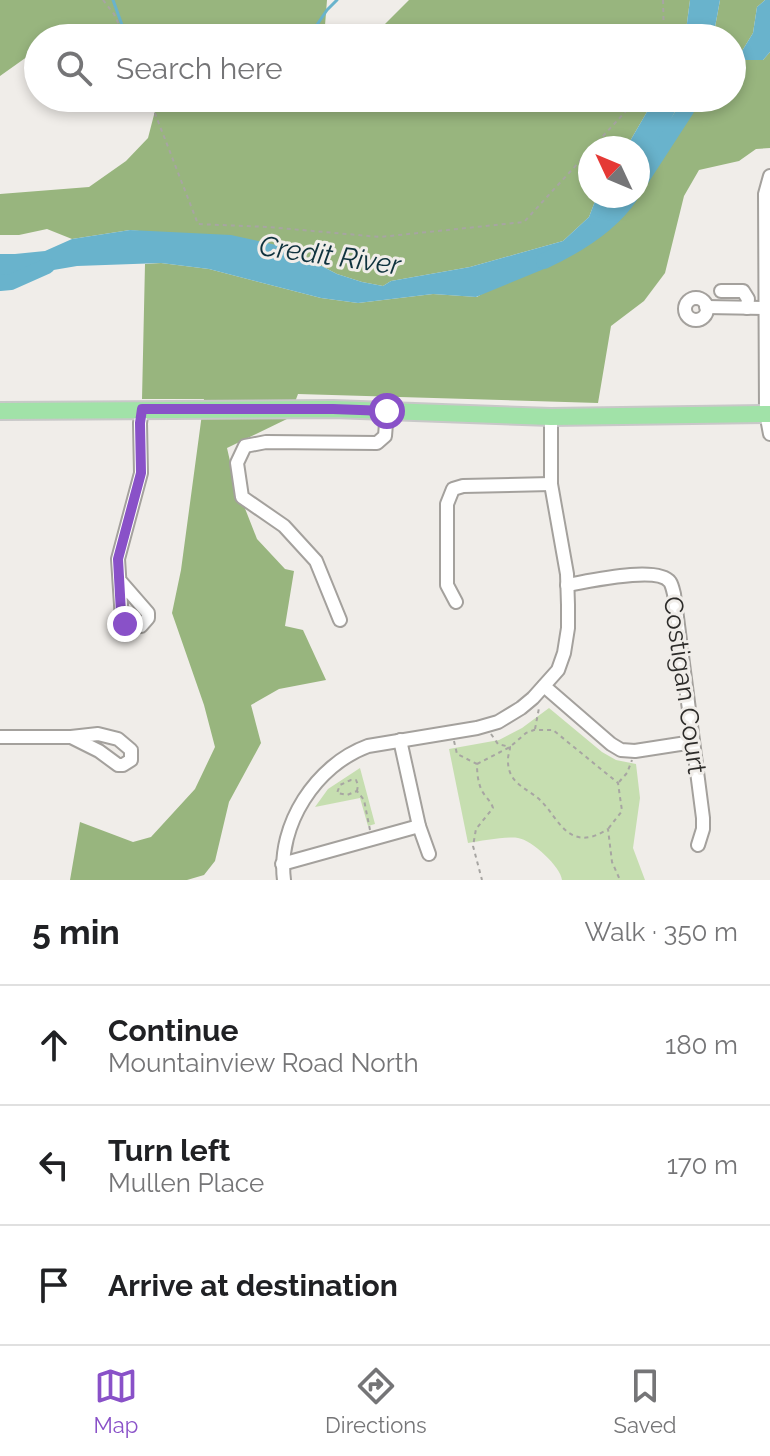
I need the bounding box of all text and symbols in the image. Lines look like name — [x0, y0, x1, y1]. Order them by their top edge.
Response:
search box — [24, 24, 746, 112]
icon: search — [52, 46, 96, 90]
text: Search here — [116, 51, 283, 86]
north arrow — [578, 136, 650, 208]
water label: Credit River — [257, 229, 404, 282]
route start — [369, 393, 405, 429]
street label: Costigan Court — [658, 594, 712, 776]
route end — [107, 606, 143, 642]
text: 5 min — [32, 912, 120, 952]
text: Walk · 350 m — [584, 917, 738, 947]
text: Continue — [108, 1013, 239, 1048]
icon: ahead — [32, 1023, 76, 1067]
text: 180 m — [665, 1030, 738, 1060]
text: Mountainview Road North — [108, 1048, 419, 1078]
text: Turn left — [108, 1133, 230, 1168]
icon: left — [32, 1143, 76, 1187]
text: 170 m — [667, 1150, 738, 1180]
text: Mullen Place — [108, 1168, 264, 1198]
icon: arrive — [32, 1263, 76, 1307]
text: Arrive at destination — [108, 1268, 398, 1303]
tab: Map — [93, 1364, 138, 1438]
tab: Directions — [325, 1364, 427, 1438]
tab: Saved — [614, 1364, 677, 1438]

